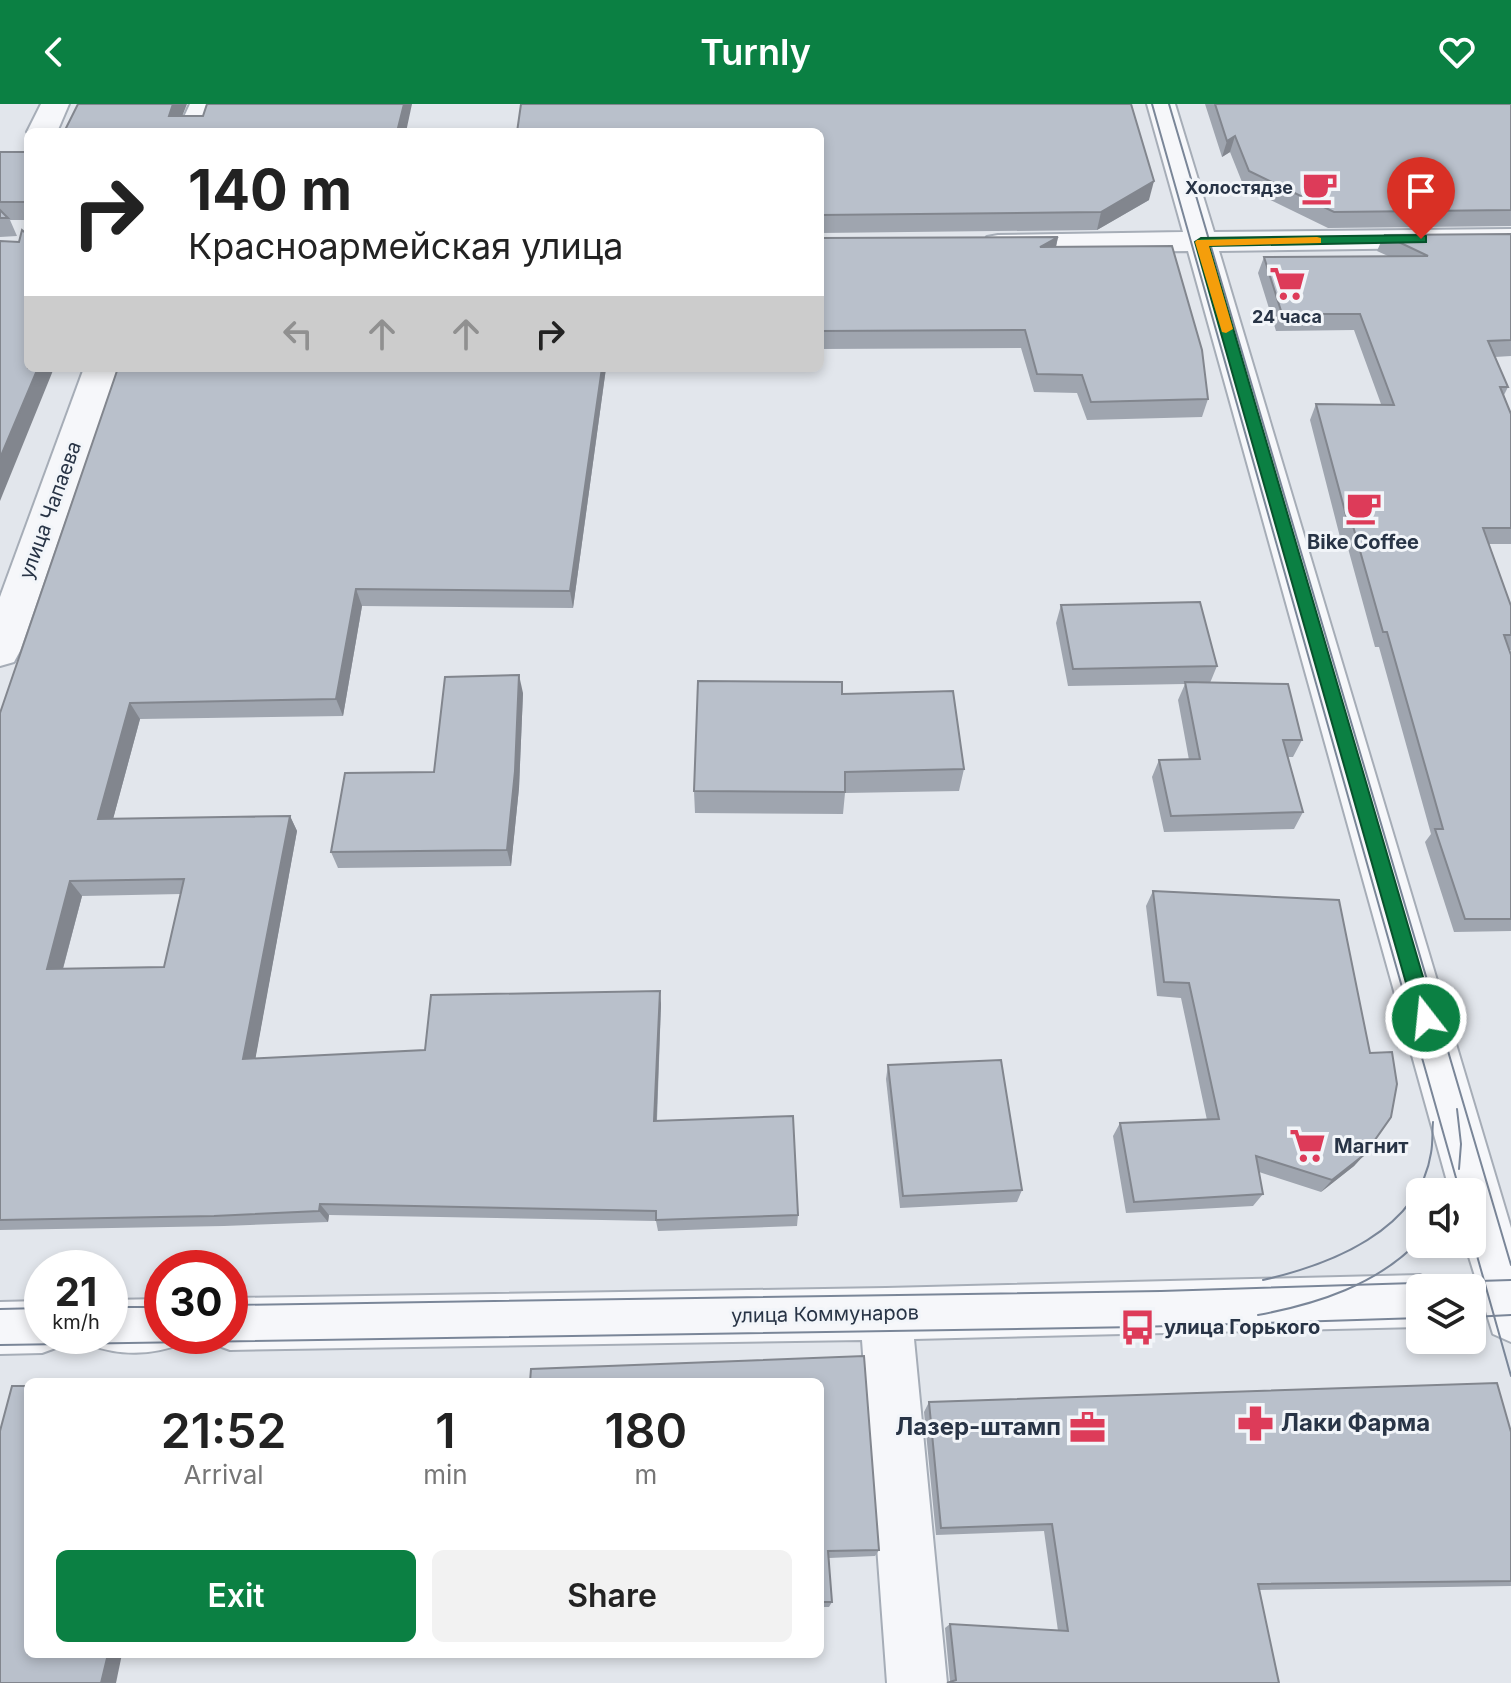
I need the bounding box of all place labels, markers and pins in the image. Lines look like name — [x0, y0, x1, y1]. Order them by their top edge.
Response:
pin — [1387, 157, 1455, 239]
cafe icon: Холостядзе — [1300, 169, 1338, 207]
place label: Холостядзе — [1185, 177, 1293, 198]
supermarket icon: 24 часа — [1268, 264, 1306, 302]
place label: 24 часа — [1252, 306, 1322, 327]
cafe icon: Bike Coffee — [1344, 488, 1382, 526]
place label: Bike Coffee — [1307, 530, 1419, 554]
supermarket icon: Магнит — [1289, 1127, 1327, 1165]
place label: Магнит — [1334, 1134, 1409, 1158]
bus stop icon: улица Горького — [1119, 1308, 1157, 1346]
place label: улица Горького — [1164, 1315, 1320, 1339]
pharmacy icon: Лаки Фарма — [1236, 1404, 1274, 1442]
office icon: Лазер-штамп — [1068, 1408, 1106, 1446]
place label: Лаки Фарма — [1281, 1408, 1430, 1437]
place label: Лазер-штамп — [895, 1412, 1061, 1441]

